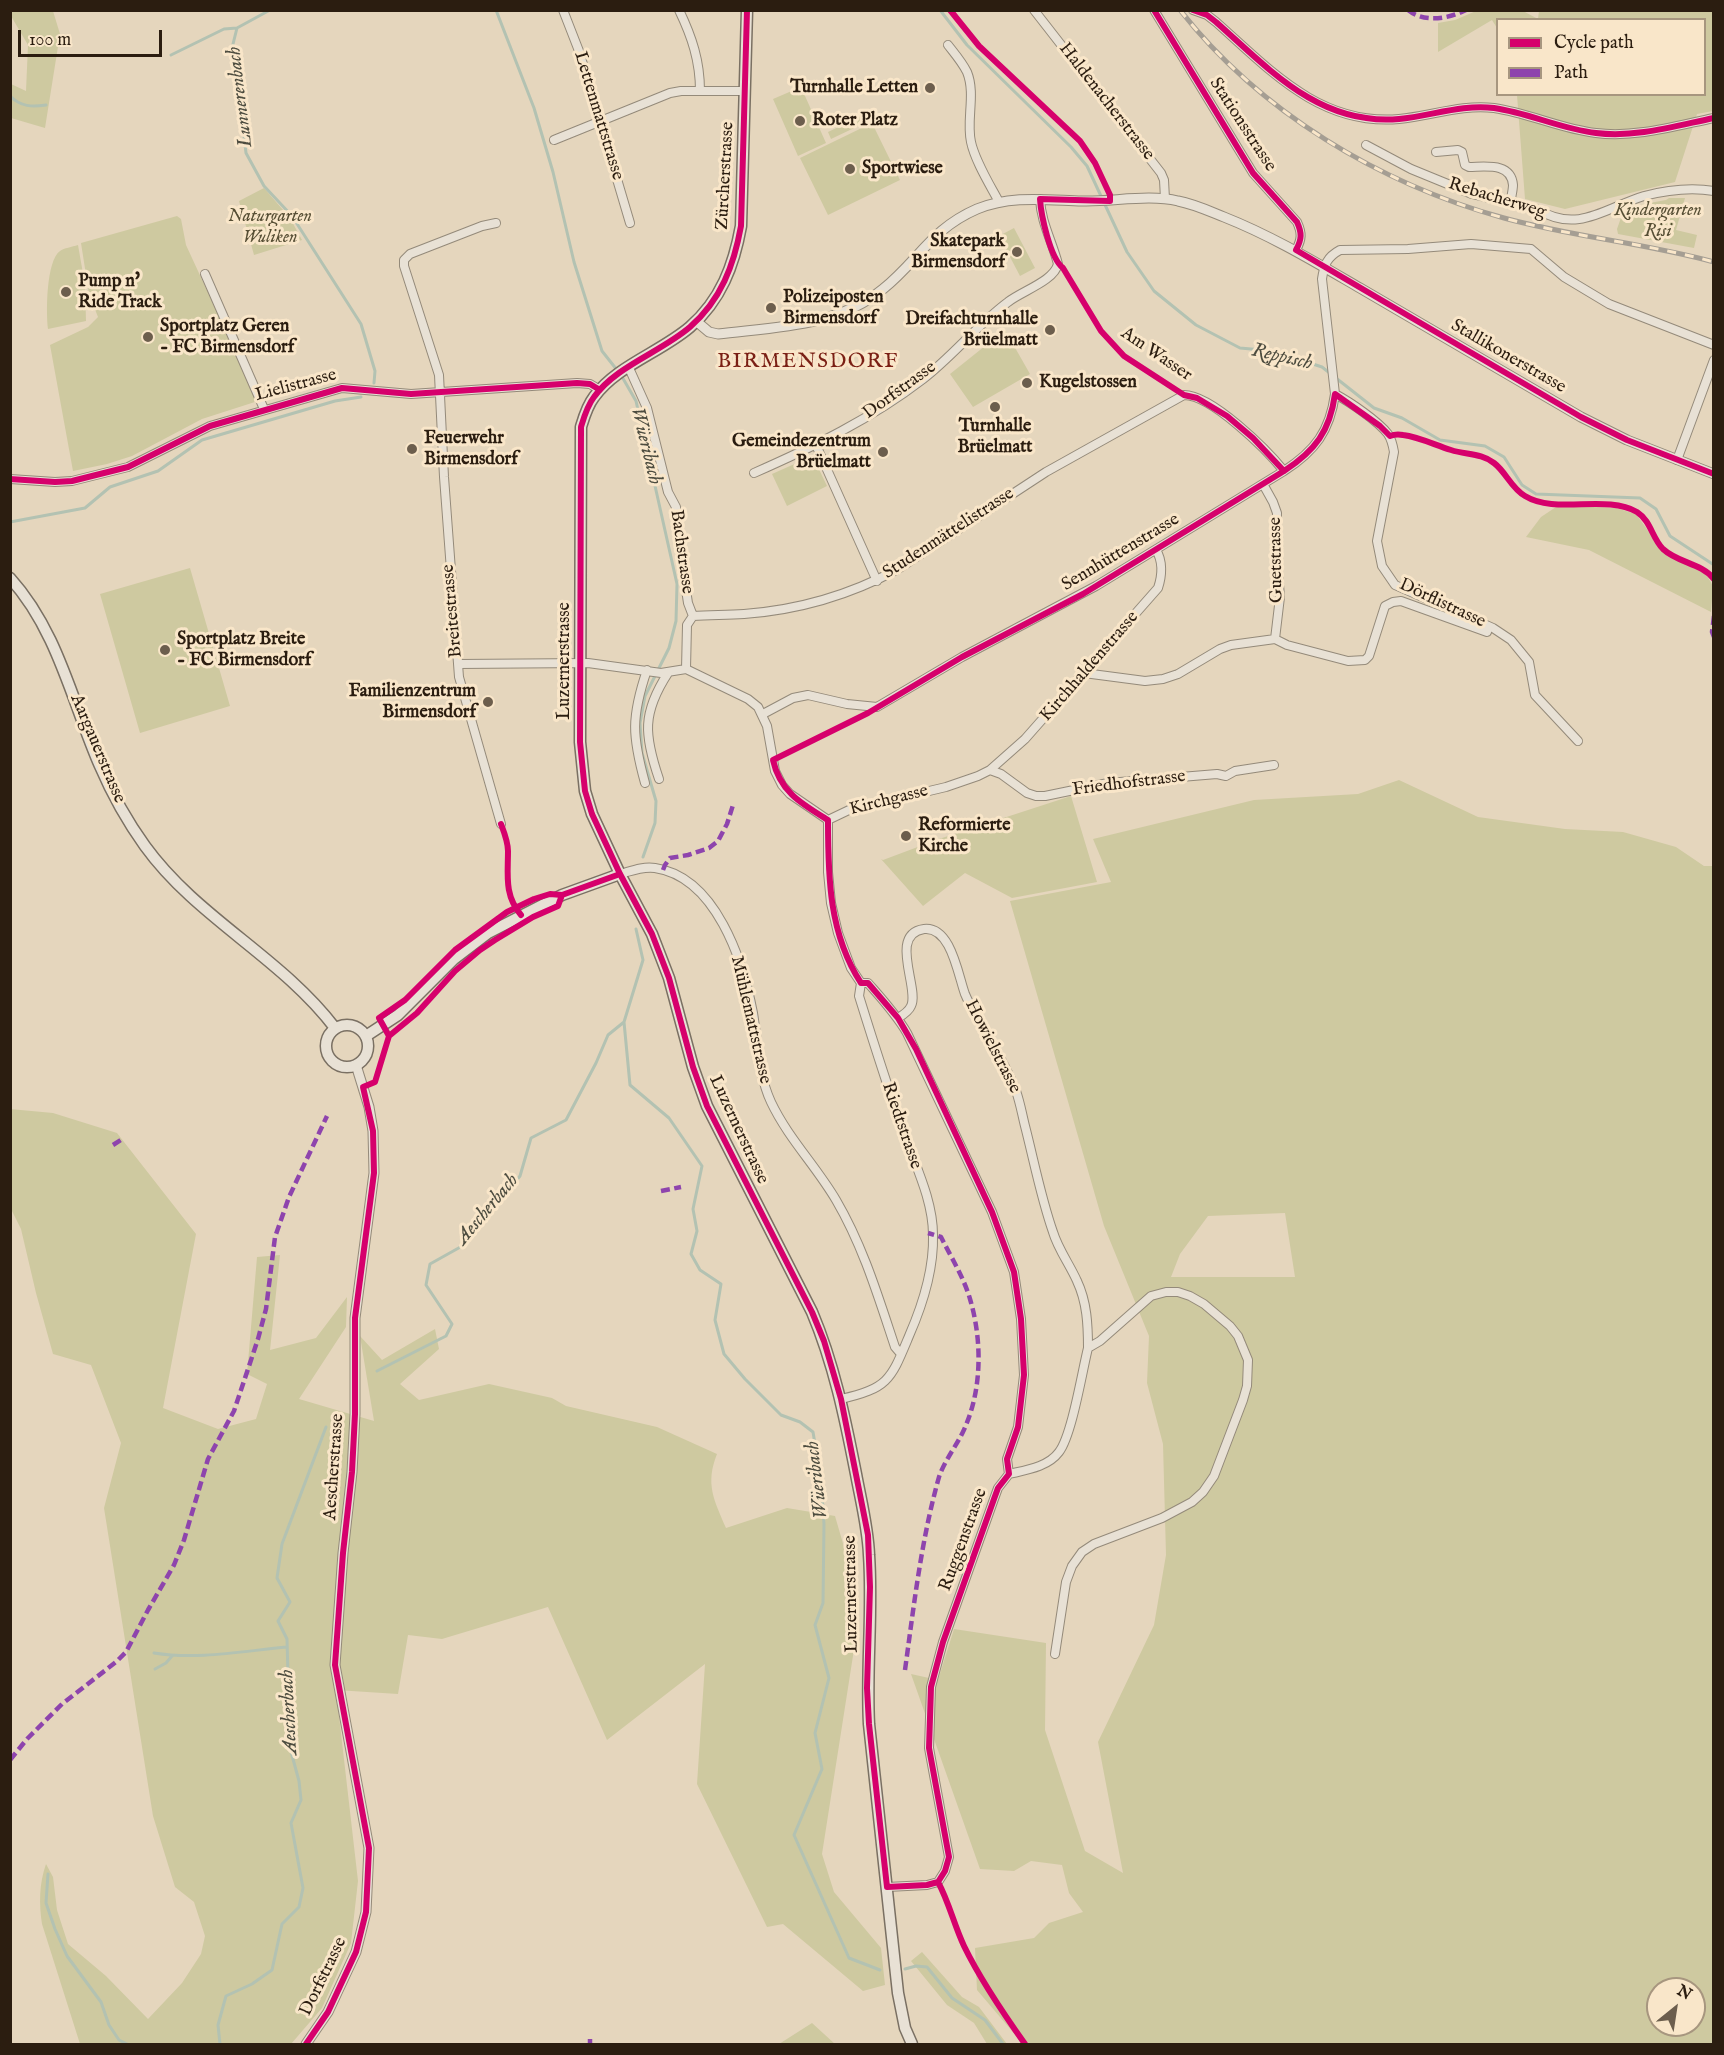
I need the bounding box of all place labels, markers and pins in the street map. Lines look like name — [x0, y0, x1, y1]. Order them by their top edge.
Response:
place label: Turnhalle Letten — [790, 77, 918, 99]
marker: Turnhalle Letten — [923, 81, 937, 95]
place label: Roter Platz — [812, 110, 898, 132]
marker: Roter Platz — [793, 114, 807, 128]
place label: Sportwiese — [862, 158, 943, 180]
marker: Sportwiese — [843, 162, 857, 176]
place label: Skatepark Birmensdorf — [911, 231, 1005, 274]
marker: Skatepark Birmensdorf — [1010, 245, 1024, 259]
place label: Pump n' Ride Track — [78, 271, 162, 314]
marker: Pump n' Ride Track — [59, 285, 73, 299]
place label: Polizeiposten Birmensdorf — [783, 287, 884, 330]
marker: Polizeiposten Birmensdorf — [764, 301, 778, 315]
place label: Dreifachturnhalle Brüelmatt — [905, 309, 1038, 352]
place label: Sportplatz Geren - FC Birmensdorf — [160, 316, 294, 358]
marker: Dreifachturnhalle Brüelmatt — [1043, 323, 1057, 337]
marker: Sportplatz Geren - FC Birmensdorf — [141, 330, 155, 344]
place label: Kugelstossen — [1039, 372, 1137, 394]
marker: Kugelstossen — [1020, 376, 1034, 390]
marker: Turnhalle Brüelmatt — [988, 400, 1002, 414]
place label: Turnhalle Brüelmatt — [957, 416, 1033, 458]
place label: Feuerwehr Birmensdorf — [424, 428, 518, 470]
place label: Gemeindezentrum Brüelmatt — [732, 431, 871, 474]
marker: Feuerwehr Birmensdorf — [405, 442, 419, 456]
marker: Gemeindezentrum Brüelmatt — [876, 445, 890, 459]
place label: Sportplatz Breite - FC Birmensdorf — [177, 629, 311, 672]
marker: Sportplatz Breite - FC Birmensdorf — [158, 643, 172, 657]
place label: Familienzentrum Birmensdorf — [349, 681, 476, 724]
marker: Familienzentrum Birmensdorf — [481, 695, 495, 709]
place label: Reformierte Kirche — [918, 815, 1011, 858]
marker: Reformierte Kirche — [899, 829, 913, 843]

